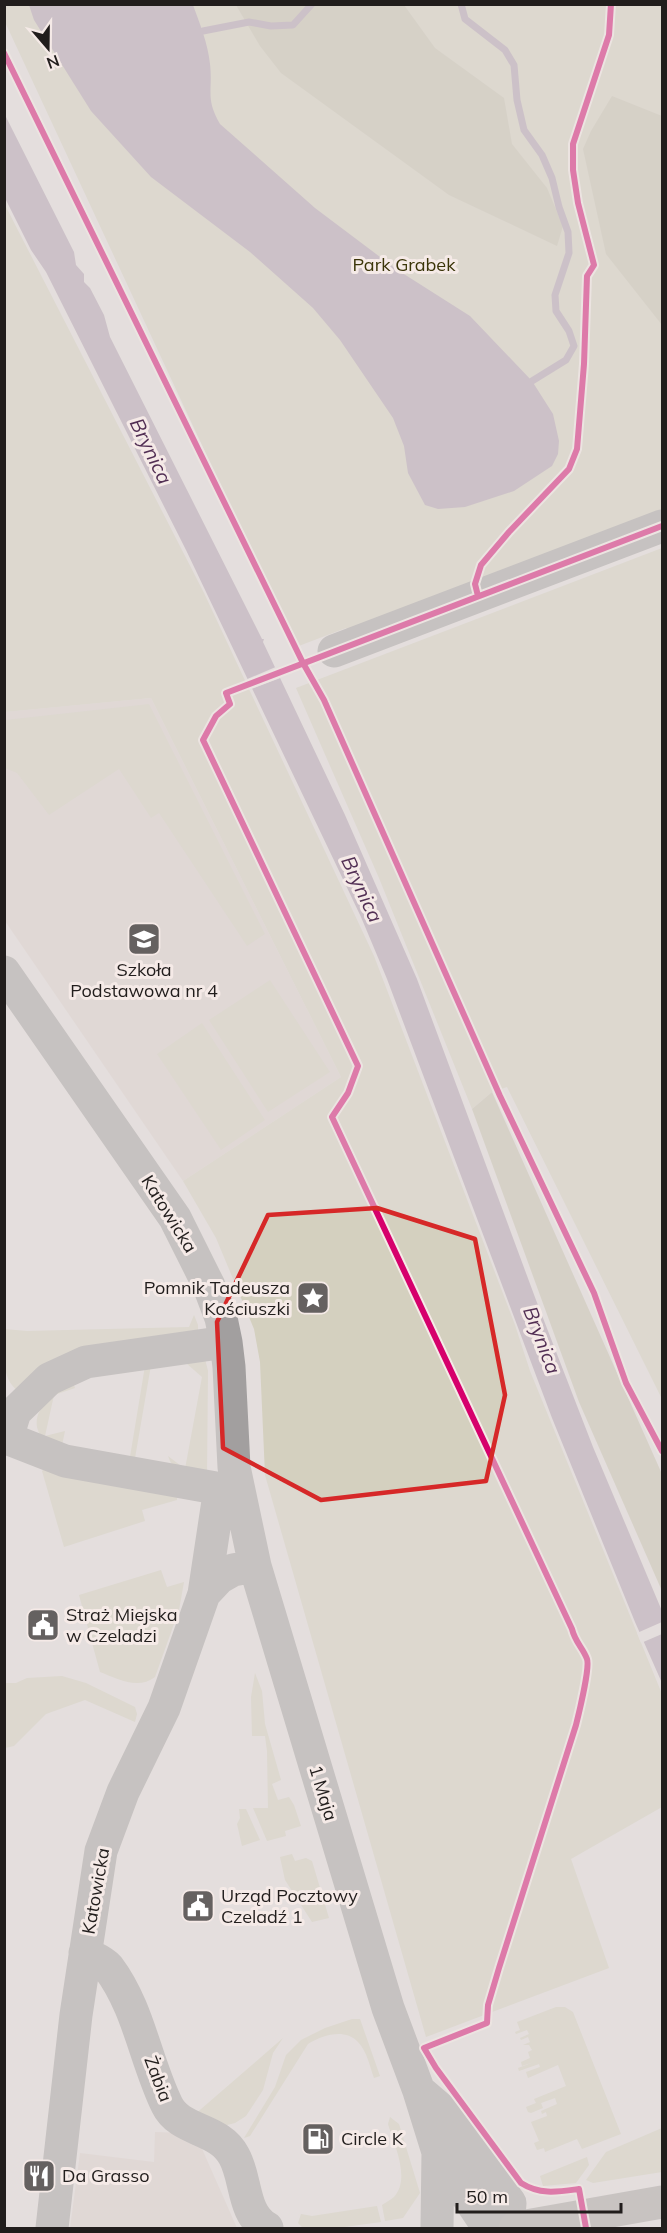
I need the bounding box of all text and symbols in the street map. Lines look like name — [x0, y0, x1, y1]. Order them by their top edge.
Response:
north arrow — [18, 18, 78, 78]
text: N — [44, 51, 62, 74]
park label: Park Grabek — [353, 253, 456, 276]
water label: Brynica — [125, 414, 178, 488]
water label: Brynica — [336, 852, 389, 926]
school or university icon: Szkoła Podstawowa nr 4 — [126, 921, 162, 957]
place label: Szkoła Podstawowa nr 4 — [70, 958, 218, 1002]
street label: Katowicka — [137, 1171, 202, 1257]
place label: Pomnik Tadeusza Kościuszki — [144, 1276, 290, 1320]
place icon: Pomnik Tadeusza Kościuszki — [295, 1280, 331, 1316]
water label: Brynica — [518, 1302, 567, 1377]
place label: Straż Miejska w Czeladzi — [66, 1603, 177, 1647]
public building icon: Straż Miejska w Czeladzi — [25, 1607, 61, 1643]
street label: 1 Maja — [304, 1762, 343, 1823]
street label: Katowicka — [77, 1846, 114, 1936]
place label: Urząd Pocztowy Czeladź 1 — [221, 1884, 358, 1928]
public building icon: Urząd Pocztowy Czeladź 1 — [180, 1888, 216, 1924]
street label: Żabia — [139, 2053, 178, 2105]
fuel station icon: Circle K — [300, 2121, 336, 2157]
place label: Circle K — [341, 2127, 404, 2150]
restaurant icon: Da Grasso — [21, 2158, 57, 2194]
place label: Da Grasso — [62, 2164, 149, 2187]
scale bar — [457, 2176, 620, 2214]
text: 50 m — [466, 2185, 508, 2208]

